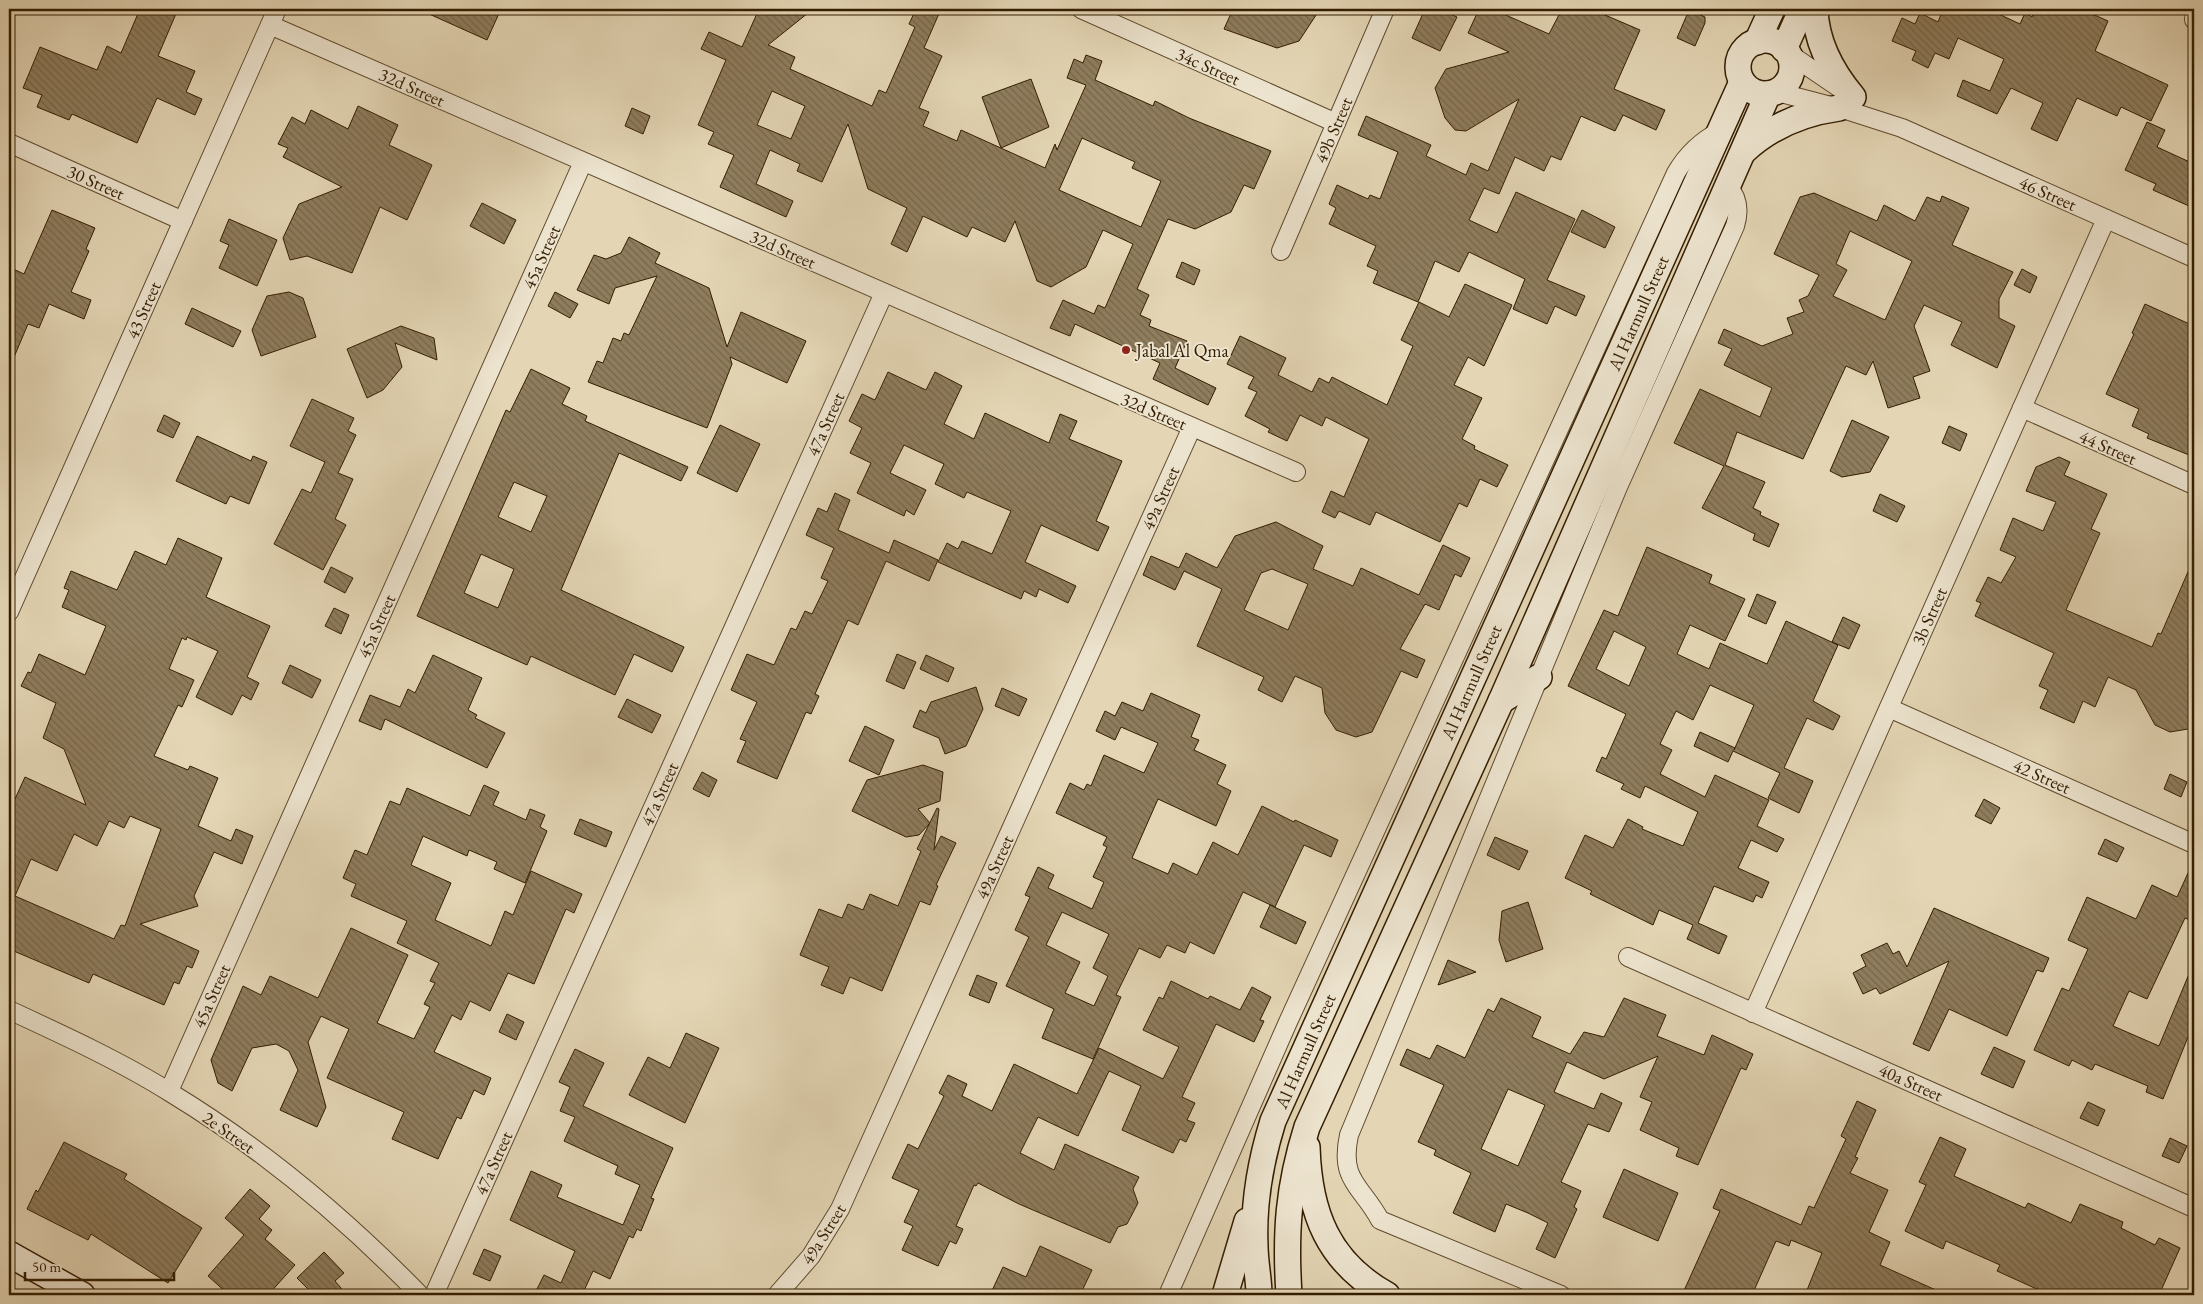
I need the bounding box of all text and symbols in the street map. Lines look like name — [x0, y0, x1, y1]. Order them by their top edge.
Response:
street label: 34c Street — [1172, 42, 1244, 90]
street label: 32d Street — [376, 62, 449, 112]
street label: 49b Street — [1309, 93, 1357, 167]
street label: 30 Street — [64, 159, 129, 205]
street label: 46 Street — [2016, 170, 2081, 216]
street label: 45a Street — [517, 221, 565, 293]
street label: 32d Street — [747, 224, 820, 274]
street label: Al Harmull Street — [1602, 252, 1674, 375]
street label: 43 Street — [120, 277, 166, 342]
place label: Jabal Al Qma — [1134, 339, 1229, 362]
marker: Jabal Al Qma — [1120, 344, 1132, 356]
street label: 32d Street — [1117, 387, 1191, 435]
street label: 47a Street — [801, 388, 849, 460]
street label: 44 Street — [2076, 424, 2141, 470]
street label: 49a Street — [1136, 462, 1184, 534]
street label: 3b Street — [1906, 583, 1952, 649]
street label: 45a Street — [352, 590, 400, 662]
street label: Al Harmull Street — [1435, 621, 1507, 744]
street label: 42 Street — [2010, 753, 2075, 799]
street label: 47a Street — [635, 758, 683, 830]
street label: 49a Street — [970, 831, 1018, 903]
street label: 45a Street — [187, 960, 235, 1032]
street label: Al Harmull Street — [1269, 990, 1341, 1113]
street label: 40a Street — [1875, 1058, 1947, 1106]
street label: 2e Street — [198, 1106, 260, 1158]
street label: 47a Street — [469, 1127, 517, 1199]
street label: 49a Street — [795, 1199, 851, 1269]
scale bar — [25, 1249, 174, 1281]
text: 50 m — [32, 1257, 61, 1276]

